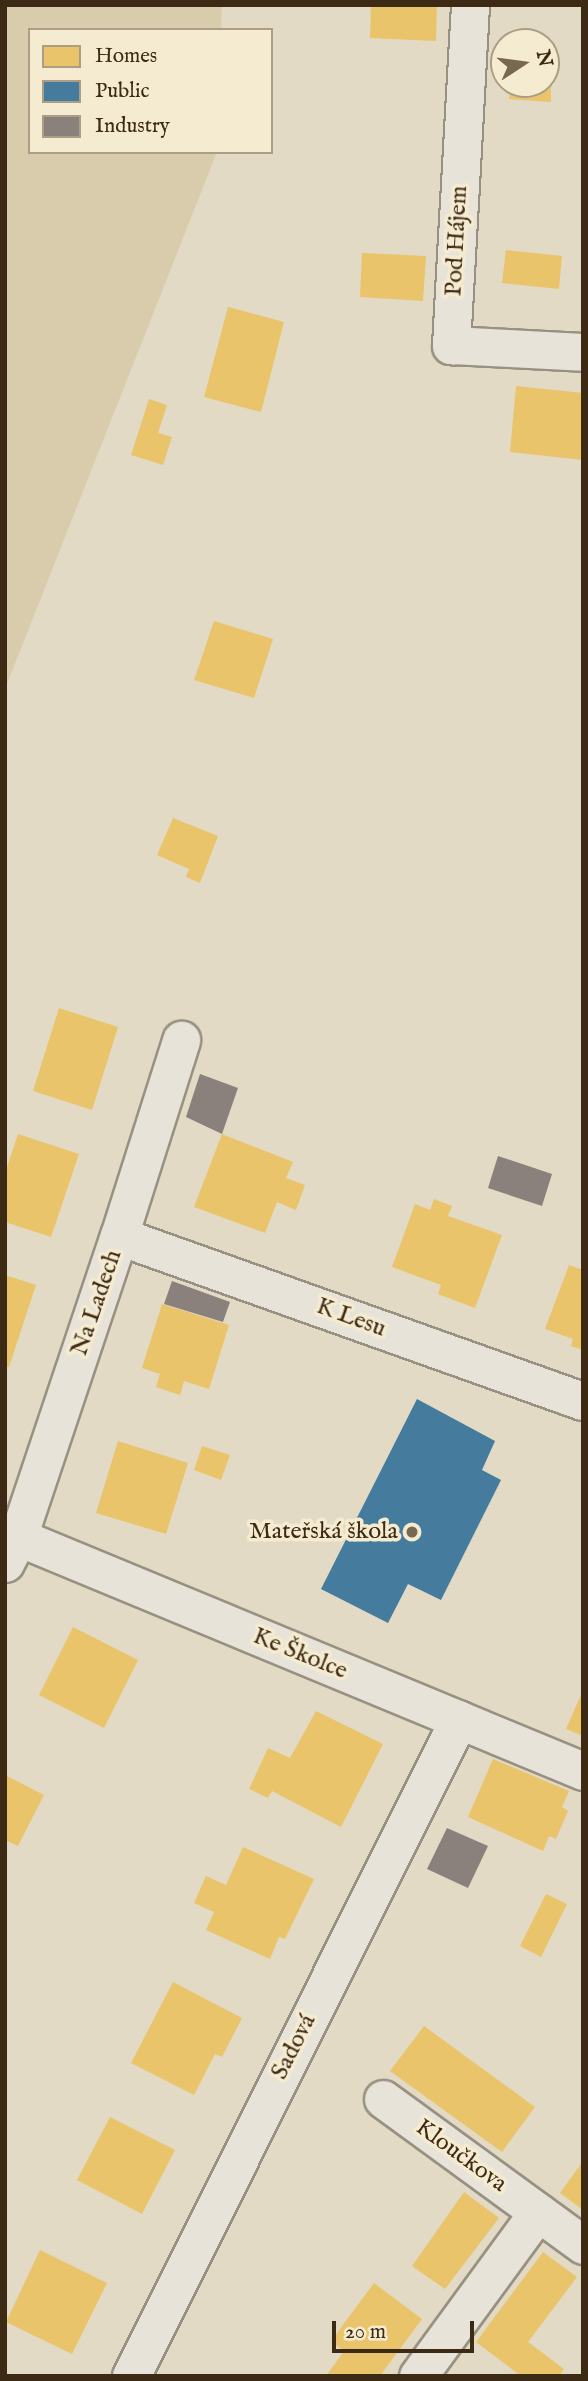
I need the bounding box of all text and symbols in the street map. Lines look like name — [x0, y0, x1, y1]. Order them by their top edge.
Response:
legend — [28, 28, 273, 154]
north arrow — [490, 28, 560, 98]
text: Homes — [95, 43, 157, 70]
text: N — [530, 48, 557, 69]
text: Public — [95, 78, 149, 105]
text: Industry — [95, 113, 170, 140]
street label: Pod Hájem — [440, 185, 474, 297]
street label: Na Ladech — [65, 1246, 129, 1360]
street label: K Lesu — [312, 1292, 390, 1344]
place label: Mateřská škola — [249, 1518, 398, 1546]
marker: Mateřská škola — [404, 1524, 420, 1540]
street label: Ke Školce — [249, 1622, 351, 1686]
street label: Sadová — [265, 2010, 323, 2084]
street label: Kloučkova — [410, 2113, 512, 2199]
scale bar — [336, 2308, 478, 2352]
text: 20 m — [345, 2319, 386, 2346]

